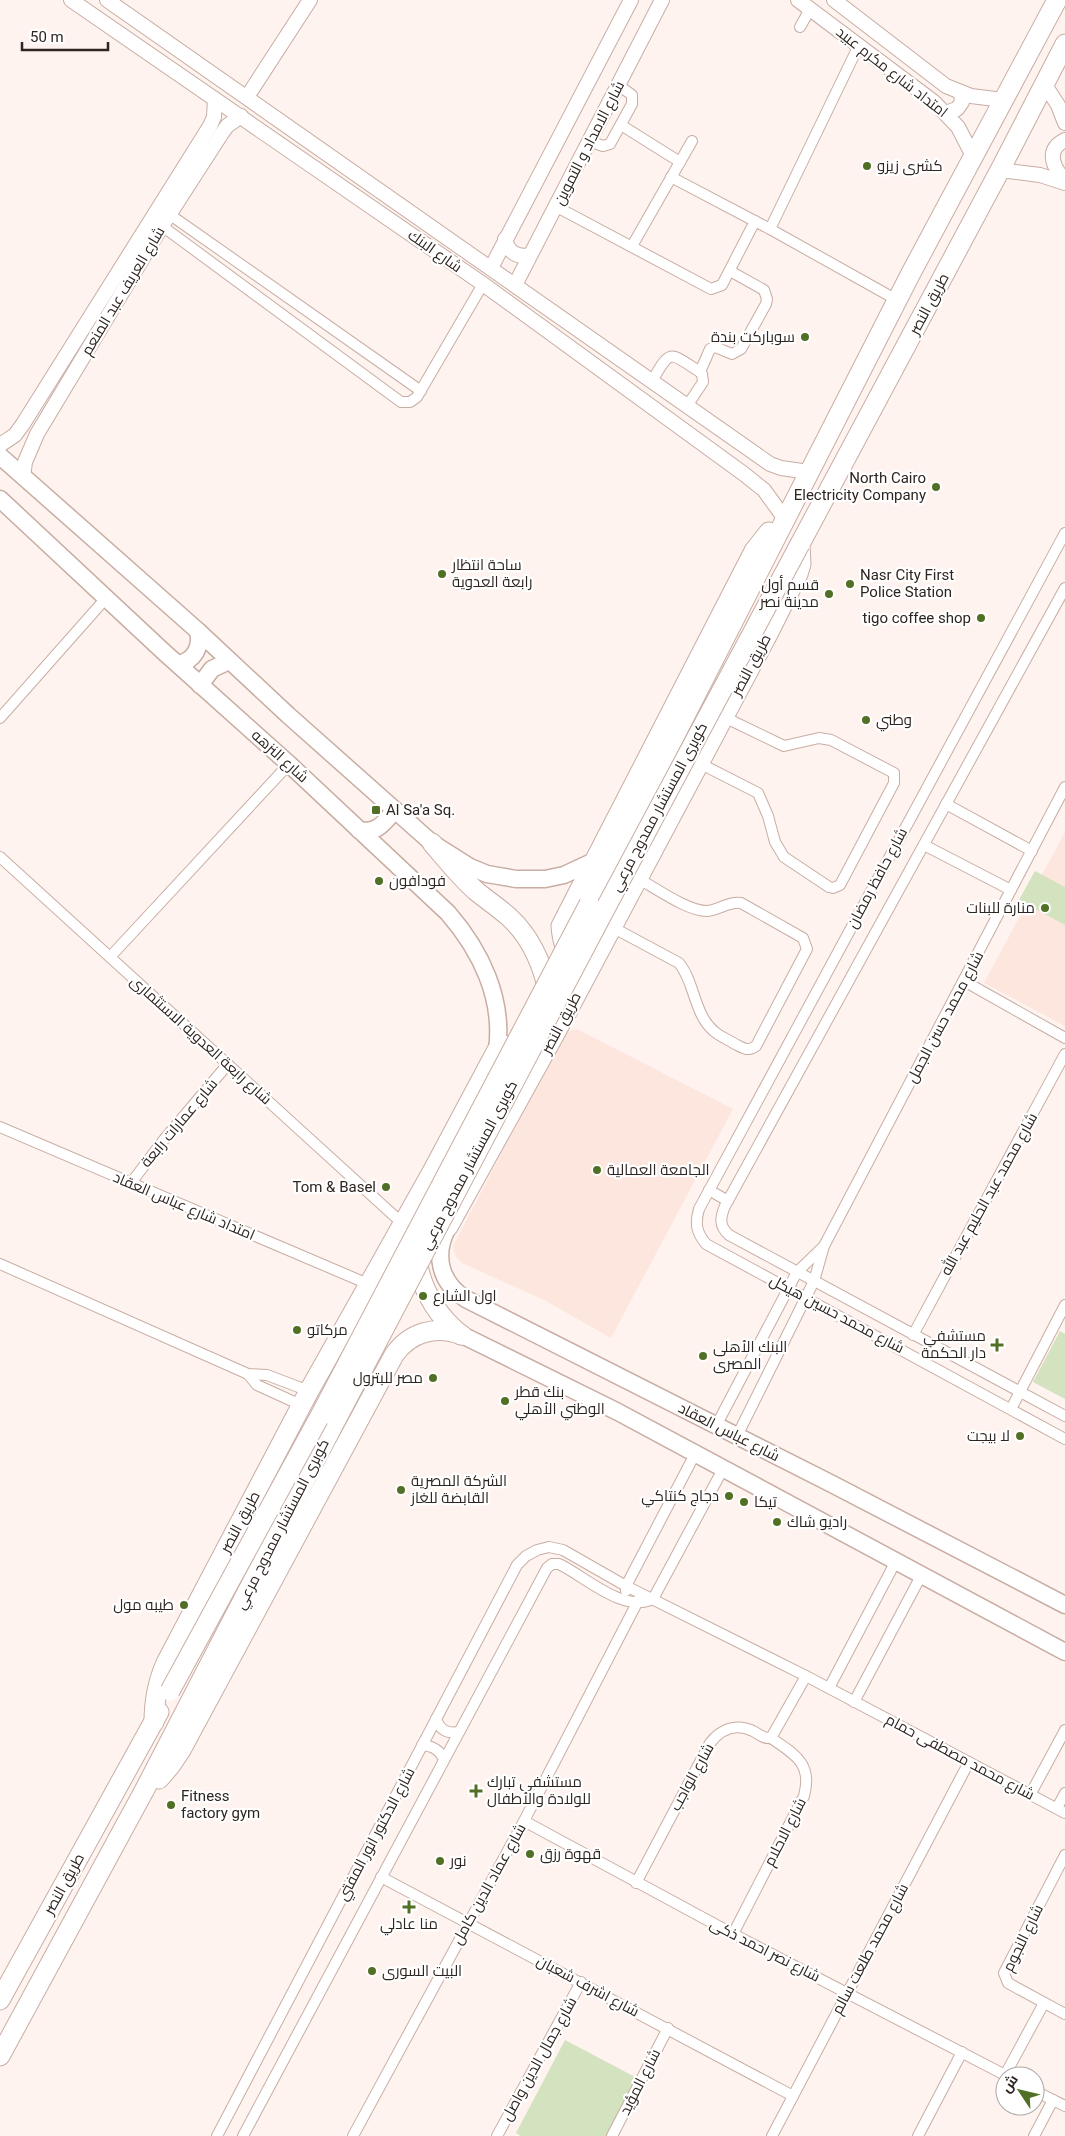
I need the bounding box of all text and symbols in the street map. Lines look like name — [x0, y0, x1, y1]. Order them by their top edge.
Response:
scale bar — [22, 20, 109, 52]
street label: امتداد شارع مكرم عبيد — [831, 23, 951, 123]
text: 50 m — [30, 28, 64, 46]
street label: شارع الامداد و التموين — [550, 78, 630, 209]
place label: كشرى زيزو — [877, 157, 943, 176]
marker: كشرى زيزو — [861, 160, 873, 172]
street label: شارع العريف عبد المنعم — [77, 223, 170, 360]
street label: شارع البنك — [403, 226, 466, 278]
street label: طريق النصر — [905, 270, 954, 339]
place label: سوباركت بندة — [711, 328, 795, 346]
marker: سوباركت بندة — [799, 331, 811, 343]
place label: North Cairo Electricity Company — [794, 469, 926, 504]
marker: North Cairo Electricity Company — [930, 481, 942, 493]
place label: ساحة انتظار رابعة العدوية — [451, 556, 533, 591]
place label: Nasr City First Police Station — [860, 566, 954, 601]
marker: ساحة انتظار رابعة العدوية — [436, 568, 448, 580]
place label: قسم أول مدينة نصر — [759, 575, 819, 611]
marker: Nasr City First Police Station — [844, 578, 856, 590]
marker: قسم أول مدينة نصر — [823, 588, 835, 600]
place label: tigo coffee shop — [862, 609, 971, 627]
marker: tigo coffee shop — [975, 612, 987, 624]
street label: طريق النصر — [727, 631, 776, 700]
place label: وطني — [876, 711, 912, 732]
marker: وطني — [860, 714, 872, 726]
street label: كوبرى المستشار ممدوح مرعي — [607, 719, 714, 896]
street label: شارع النزهه — [246, 726, 312, 788]
place label: Al Sa'a Sq. — [386, 801, 455, 819]
marker: Al Sa'a Sq. — [370, 804, 382, 816]
street label: شارع حافظ رمضان — [843, 825, 913, 932]
place label: فودافون — [389, 872, 446, 891]
marker: فودافون — [373, 875, 385, 887]
place label: منارة للبنات — [966, 899, 1035, 917]
marker: منارة للبنات — [1039, 902, 1051, 914]
street label: شارع محمد حسن الجمل — [903, 948, 989, 1087]
street label: شارع رابعة العدوية الاستثمارى — [125, 972, 275, 1110]
street label: طريق النصر — [537, 989, 586, 1058]
street label: شارع عمارات رابعة — [137, 1075, 223, 1172]
street label: كوبرى المستشار ممدوح مرعي — [417, 1077, 524, 1254]
street label: شارع محمد عبد الحليم عبد الله — [936, 1109, 1043, 1279]
place label: الجامعة العمالية — [607, 1161, 710, 1179]
marker: الجامعة العمالية — [591, 1164, 603, 1176]
street label: امتداد شارع عباس العقاد — [110, 1168, 258, 1246]
place label: Tom & Basel — [292, 1178, 376, 1196]
marker: Tom & Basel — [380, 1181, 392, 1193]
street label: شارع محمد حسين هيكل — [766, 1271, 907, 1359]
place label: اول الشارع — [433, 1287, 497, 1307]
marker: اول الشارع — [417, 1290, 429, 1302]
place label: مركاتو — [307, 1321, 348, 1339]
marker: مركاتو — [291, 1324, 303, 1336]
place label: مستشفي دار الحكمة — [921, 1327, 986, 1362]
place label: البنك الأهلى المصرى — [713, 1338, 787, 1374]
marker: مستشفي دار الحكمة — [990, 1338, 1004, 1352]
marker: البنك الأهلى المصرى — [697, 1350, 709, 1362]
place label: مصر للبترول — [353, 1369, 423, 1387]
marker: مصر للبترول — [427, 1372, 439, 1384]
place label: بنك قطر الوطني الأهلي — [514, 1383, 605, 1421]
marker: بنك قطر الوطني الأهلي — [499, 1395, 511, 1407]
street label: شارع عباس العقاد — [674, 1399, 783, 1467]
place label: لا بيجت — [967, 1427, 1010, 1445]
marker: لا بيجت — [1014, 1430, 1026, 1442]
street label: كوبرى المستشار ممدوح مرعي — [231, 1436, 336, 1614]
place label: الشركة المصرية القابضة للغاز — [410, 1472, 507, 1507]
marker: الشركة المصرية القابضة للغاز — [395, 1484, 407, 1496]
place label: دجاج كنتاكي — [641, 1487, 719, 1508]
street label: طريق النصر — [216, 1488, 265, 1557]
marker: دجاج كنتاكي — [723, 1490, 735, 1502]
place label: تيكا — [754, 1493, 777, 1511]
marker: تيكا — [738, 1496, 750, 1508]
place label: راديو شاك — [787, 1513, 847, 1531]
marker: راديو شاك — [771, 1516, 783, 1528]
place label: طيبه مول — [113, 1596, 174, 1614]
marker: طيبه مول — [178, 1599, 190, 1611]
street label: شارع محمد مصطفى حمام — [882, 1710, 1037, 1806]
street label: شارع الواجب — [666, 1740, 720, 1815]
street label: شارع الدكتور انور المفتي — [333, 1764, 421, 1905]
place label: مستشفى تبارك للولادة والأطفال — [487, 1773, 591, 1808]
marker: مستشفى تبارك للولادة والأطفال — [469, 1784, 483, 1798]
place label: Fitness factory gym — [181, 1787, 260, 1822]
street label: شارع الاحلام — [760, 1795, 812, 1870]
marker: Fitness factory gym — [165, 1799, 177, 1811]
street label: شارع عماد الدين كامل — [448, 1820, 531, 1949]
place label: قهوة رزق — [540, 1845, 601, 1864]
marker: قهوة رزق — [524, 1848, 536, 1860]
street label: طريق النصر — [39, 1850, 89, 1919]
place label: نور — [449, 1852, 467, 1870]
marker: نور — [434, 1855, 446, 1867]
street label: شارع محمد طلعت سالم — [828, 1881, 914, 2018]
marker: منا عادلي — [403, 1901, 415, 1913]
street label: شارع النجوم — [999, 1901, 1049, 1975]
street label: شارع نصر احمد ذكى — [706, 1914, 823, 1987]
place label: منا عادلي — [380, 1915, 438, 1936]
street label: شارع اشرف شعبان — [533, 1951, 642, 2022]
place label: البيت السورى — [382, 1962, 462, 1981]
marker: البيت السورى — [366, 1965, 378, 1977]
street label: شارع جمال الدين واصل — [497, 1994, 582, 2125]
street label: شارع المؤيد — [616, 2046, 666, 2119]
north arrow — [995, 2066, 1045, 2116]
text: ش — [998, 2072, 1022, 2096]

